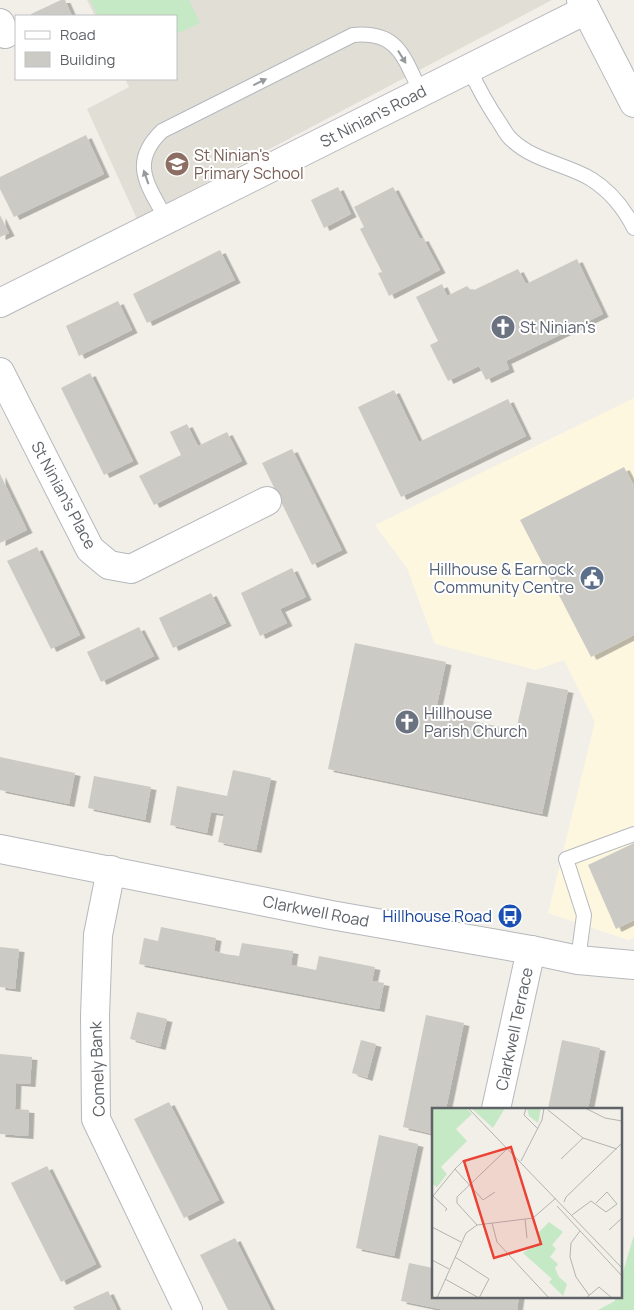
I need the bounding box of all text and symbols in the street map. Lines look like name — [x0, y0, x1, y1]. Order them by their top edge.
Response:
legend — [15, 15, 178, 80]
text: Road — [60, 24, 96, 45]
text: Building — [60, 49, 115, 70]
one-way arrow — [397, 50, 407, 63]
one-way arrow — [253, 78, 267, 86]
street label: St Ninian's Road — [316, 80, 430, 152]
place label: St Ninian's Primary School — [194, 144, 304, 184]
school or university icon: St Ninian's Primary School — [164, 151, 190, 177]
one-way arrow — [142, 169, 150, 184]
church icon: St Ninian's — [490, 314, 516, 340]
place label: St Ninian's — [520, 316, 596, 338]
street label: St Ninian's Place — [26, 437, 102, 553]
place label: Hillhouse & Earnock Community Centre — [429, 558, 575, 598]
public building icon: Hillhouse & Earnock Community Centre — [579, 565, 605, 591]
place label: Hillhouse Parish Church — [424, 702, 527, 742]
church icon: Hillhouse Parish Church — [394, 709, 420, 735]
street label: Clarkwell Road — [261, 890, 371, 932]
bus stop icon: Hillhouse Road — [497, 903, 523, 929]
place label: Hillhouse Road — [382, 905, 492, 927]
street label: Clarkwell Terrace — [490, 965, 538, 1093]
street label: Comely Bank — [84, 1020, 110, 1117]
inset map — [432, 1108, 622, 1298]

